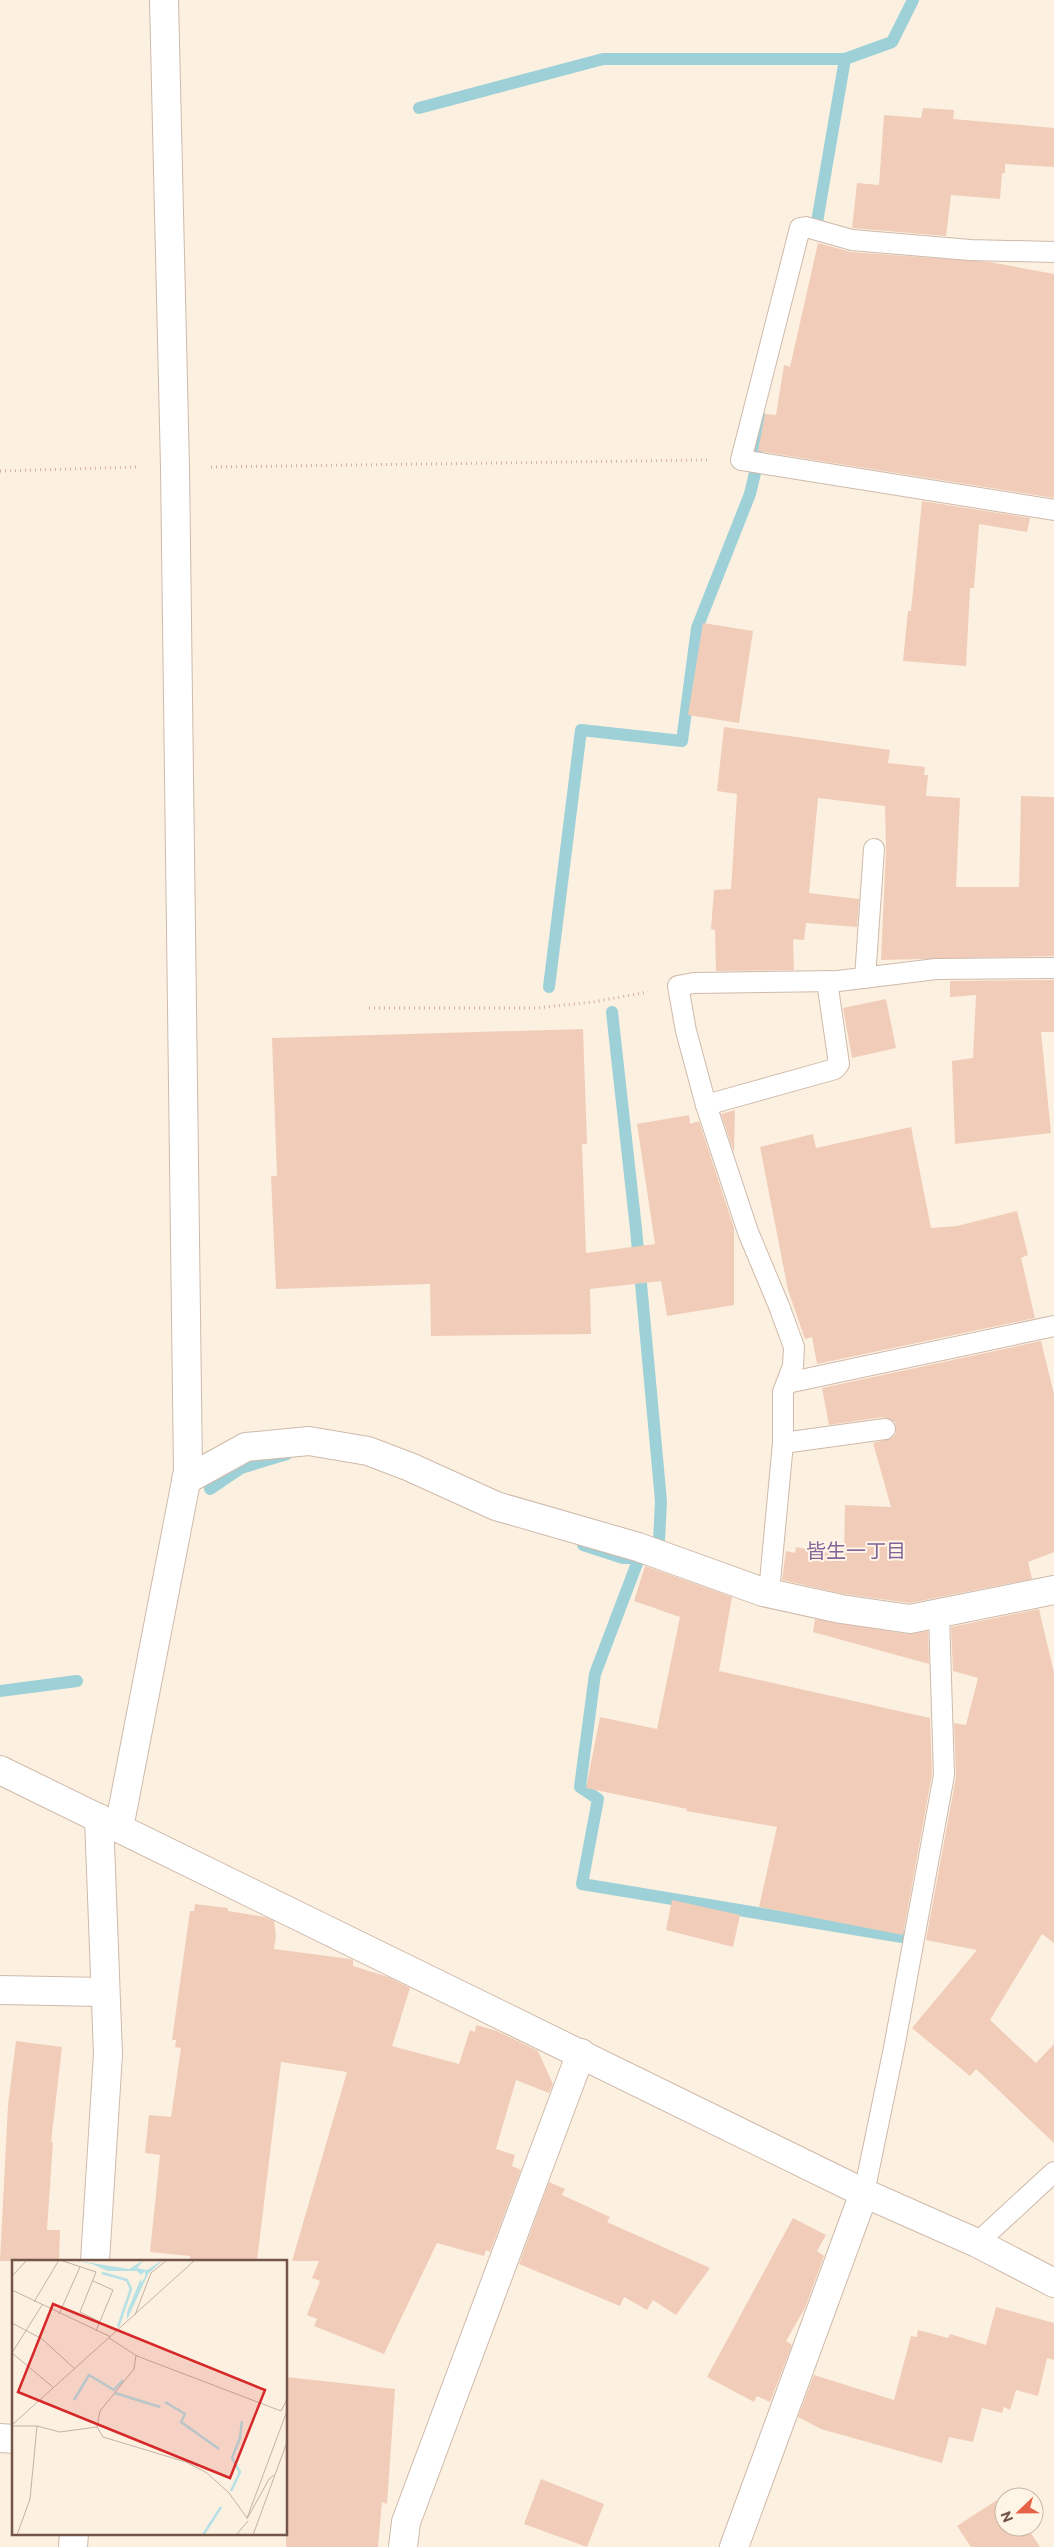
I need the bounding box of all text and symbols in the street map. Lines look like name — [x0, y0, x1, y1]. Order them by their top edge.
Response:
district label: 皆生一丁目 — [806, 1538, 906, 1562]
inset map — [12, 2260, 288, 2534]
north arrow — [994, 2487, 1044, 2537]
text: N — [997, 2509, 1016, 2525]

